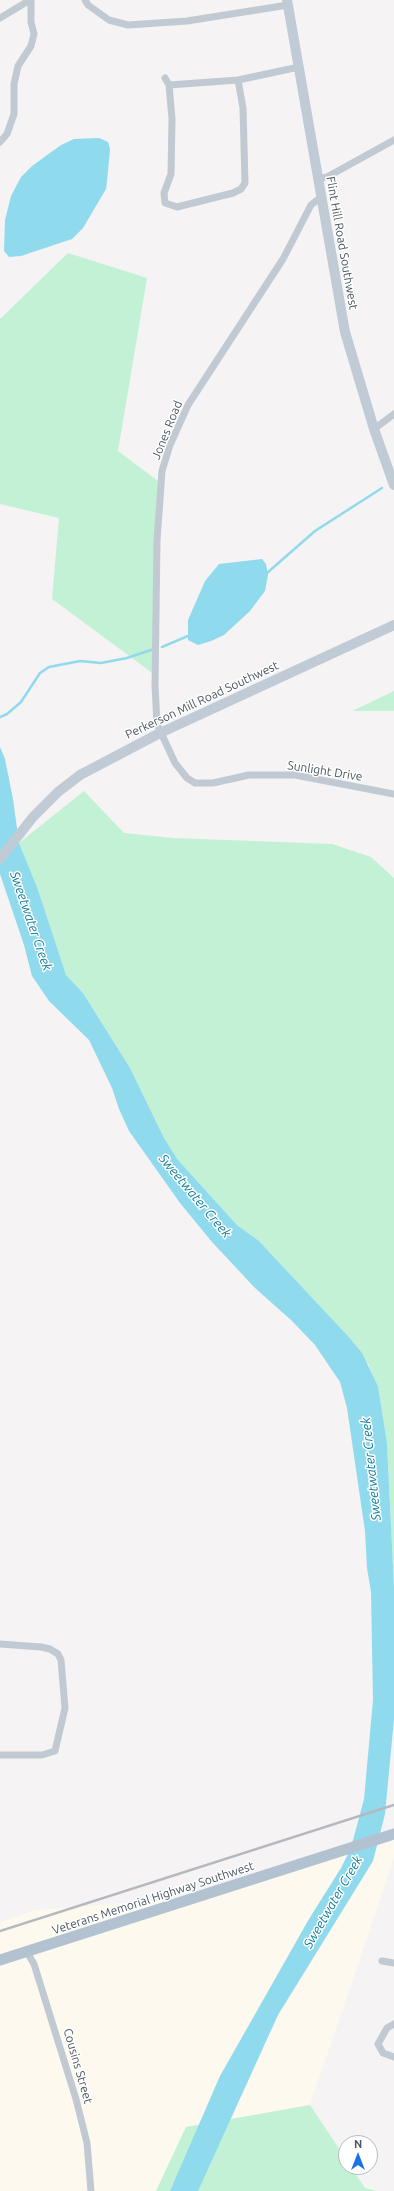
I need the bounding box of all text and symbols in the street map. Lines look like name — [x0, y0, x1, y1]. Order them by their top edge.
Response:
street label: Flint Hill Road Southwest — [323, 175, 361, 311]
street label: Jones Road — [149, 399, 185, 461]
street label: Perkerson Mill Road Southwest — [123, 658, 281, 742]
street label: Sunlight Drive — [287, 758, 363, 784]
water label: Sweetwater Creek — [7, 869, 55, 973]
water label: Sweetwater Creek — [156, 1151, 234, 1241]
water label: Sweetwater Creek — [358, 1416, 384, 1522]
water label: Sweetwater Creek — [300, 1853, 366, 1951]
street label: Veterans Memorial Highway Southwest — [50, 1859, 256, 1937]
street label: Cousins Street — [60, 2027, 96, 2105]
north arrow — [338, 2135, 378, 2175]
text: N — [354, 2138, 362, 2150]

